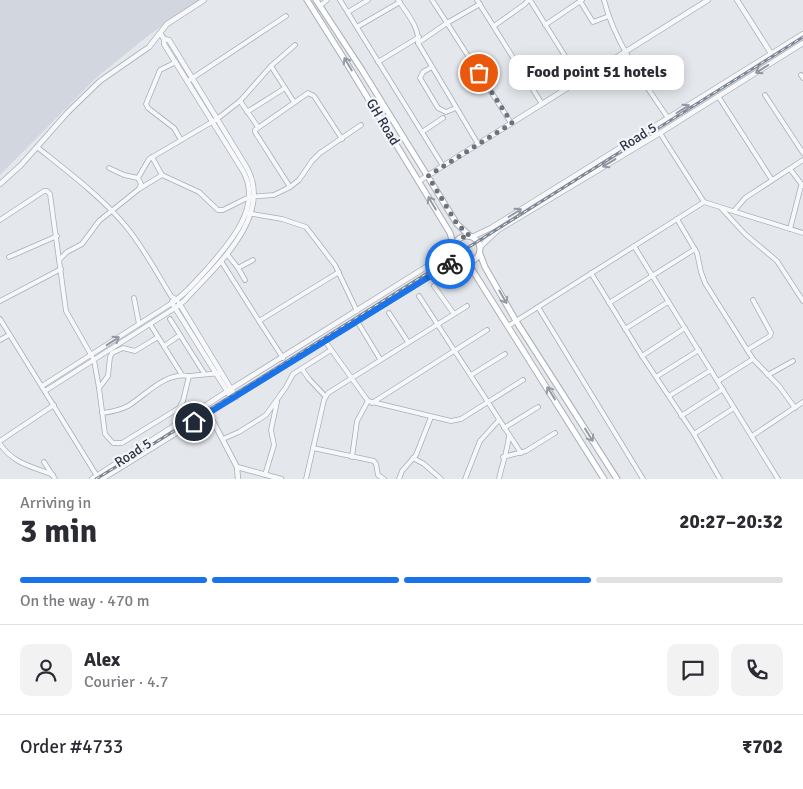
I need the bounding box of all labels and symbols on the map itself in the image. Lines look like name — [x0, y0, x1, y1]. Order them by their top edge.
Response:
pin — [458, 52, 500, 94]
callout: Food point 51 hotels — [509, 56, 684, 90]
one-way arrow — [343, 57, 353, 72]
one-way arrow — [755, 64, 769, 74]
street label: GH Road — [362, 96, 404, 148]
one-way arrow — [675, 104, 689, 114]
street label: Road 5 — [616, 119, 660, 155]
one-way arrow — [602, 159, 616, 169]
one-way arrow — [427, 197, 437, 211]
one-way arrow — [507, 208, 521, 218]
courier — [425, 239, 475, 289]
one-way arrow — [498, 290, 508, 304]
one-way arrow — [105, 336, 119, 346]
one-way arrow — [545, 387, 555, 401]
pin — [173, 401, 215, 443]
one-way arrow — [583, 428, 594, 442]
street label: Road 5 — [111, 435, 155, 471]

